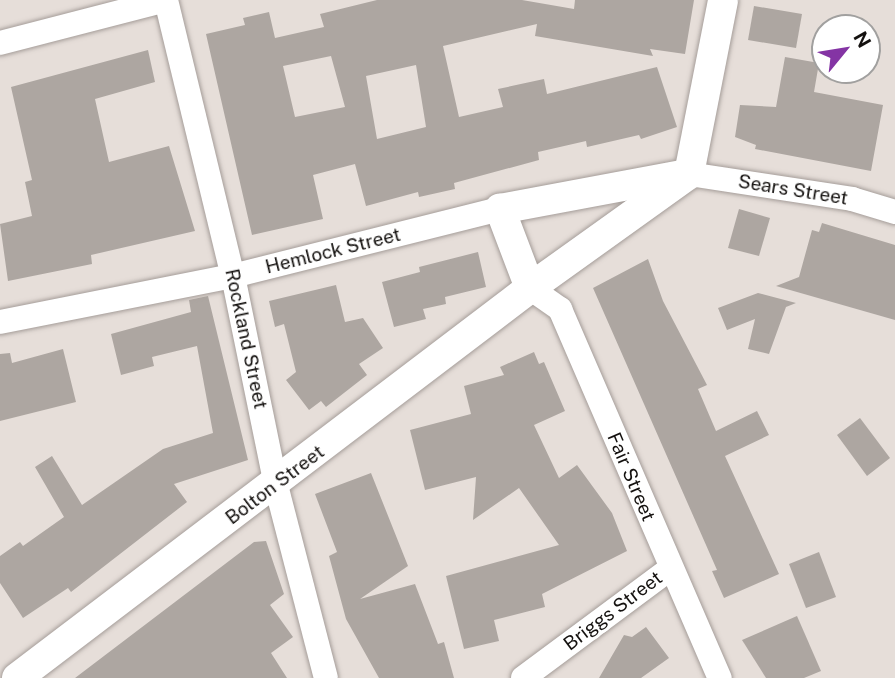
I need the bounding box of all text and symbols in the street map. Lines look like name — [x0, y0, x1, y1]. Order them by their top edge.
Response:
north arrow — [811, 14, 881, 84]
text: N — [849, 28, 876, 51]
street label: Sears Street — [736, 170, 850, 210]
street label: Hemlock Street — [263, 223, 403, 279]
street label: Rockland Street — [220, 267, 272, 411]
street label: Fair Street — [602, 429, 660, 525]
street label: Bolton Street — [221, 441, 329, 529]
street label: Briggs Street — [559, 567, 667, 655]

